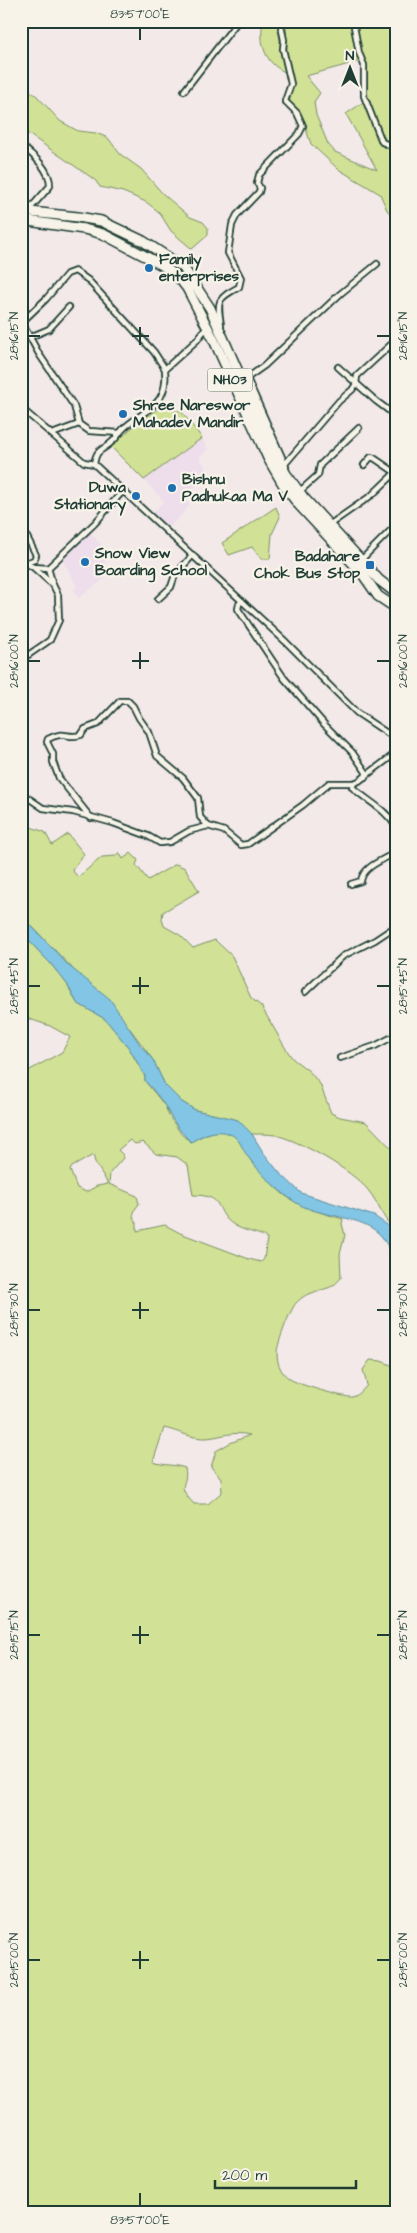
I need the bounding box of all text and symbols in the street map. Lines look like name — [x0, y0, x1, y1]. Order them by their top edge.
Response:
text: 83°57'00"E — [110, 6, 170, 23]
north arrow — [324, 42, 374, 92]
text: N — [346, 46, 355, 66]
place label: Family enterprises — [159, 249, 240, 287]
marker: Family enterprises — [143, 262, 155, 274]
text: 28°16'15"N — [6, 311, 23, 360]
text: 28°16'15"N — [395, 311, 412, 360]
road number: NH03 — [208, 368, 252, 392]
place label: Shree Nareswor Mahadev Mandir — [132, 395, 251, 433]
marker: Shree Nareswor Mahadev Mandir — [117, 408, 129, 420]
place label: Bishnu Padhukaa Ma V — [182, 469, 288, 507]
place label: Duwa Stationary — [53, 477, 127, 516]
marker: Bishnu Padhukaa Ma V — [166, 482, 178, 494]
marker: Duwa Stationary — [130, 490, 142, 502]
place label: Snow View Boarding School — [94, 543, 208, 583]
place label: Badahare Chok Bus Stop — [254, 546, 361, 584]
marker: Snow View Boarding School — [79, 556, 91, 568]
marker: Badahare Chok Bus Stop — [364, 559, 376, 571]
text: 28°16'00"N — [6, 634, 23, 688]
text: 28°16'00"N — [395, 634, 412, 688]
text: 28°15'45"N — [6, 957, 23, 1014]
text: 28°15'45"N — [395, 957, 412, 1014]
text: 28°15'30"N — [6, 1283, 23, 1337]
text: 28°15'30"N — [395, 1283, 412, 1337]
text: 28°15'15"N — [6, 1610, 23, 1660]
text: 28°15'15"N — [395, 1610, 412, 1660]
text: 28°15'00"N — [6, 1932, 23, 1987]
text: 28°15'00"N — [395, 1932, 412, 1987]
scale bar — [215, 2158, 356, 2190]
text: 200 m — [222, 2165, 268, 2186]
text: 83°57'00"E — [110, 2212, 170, 2229]

